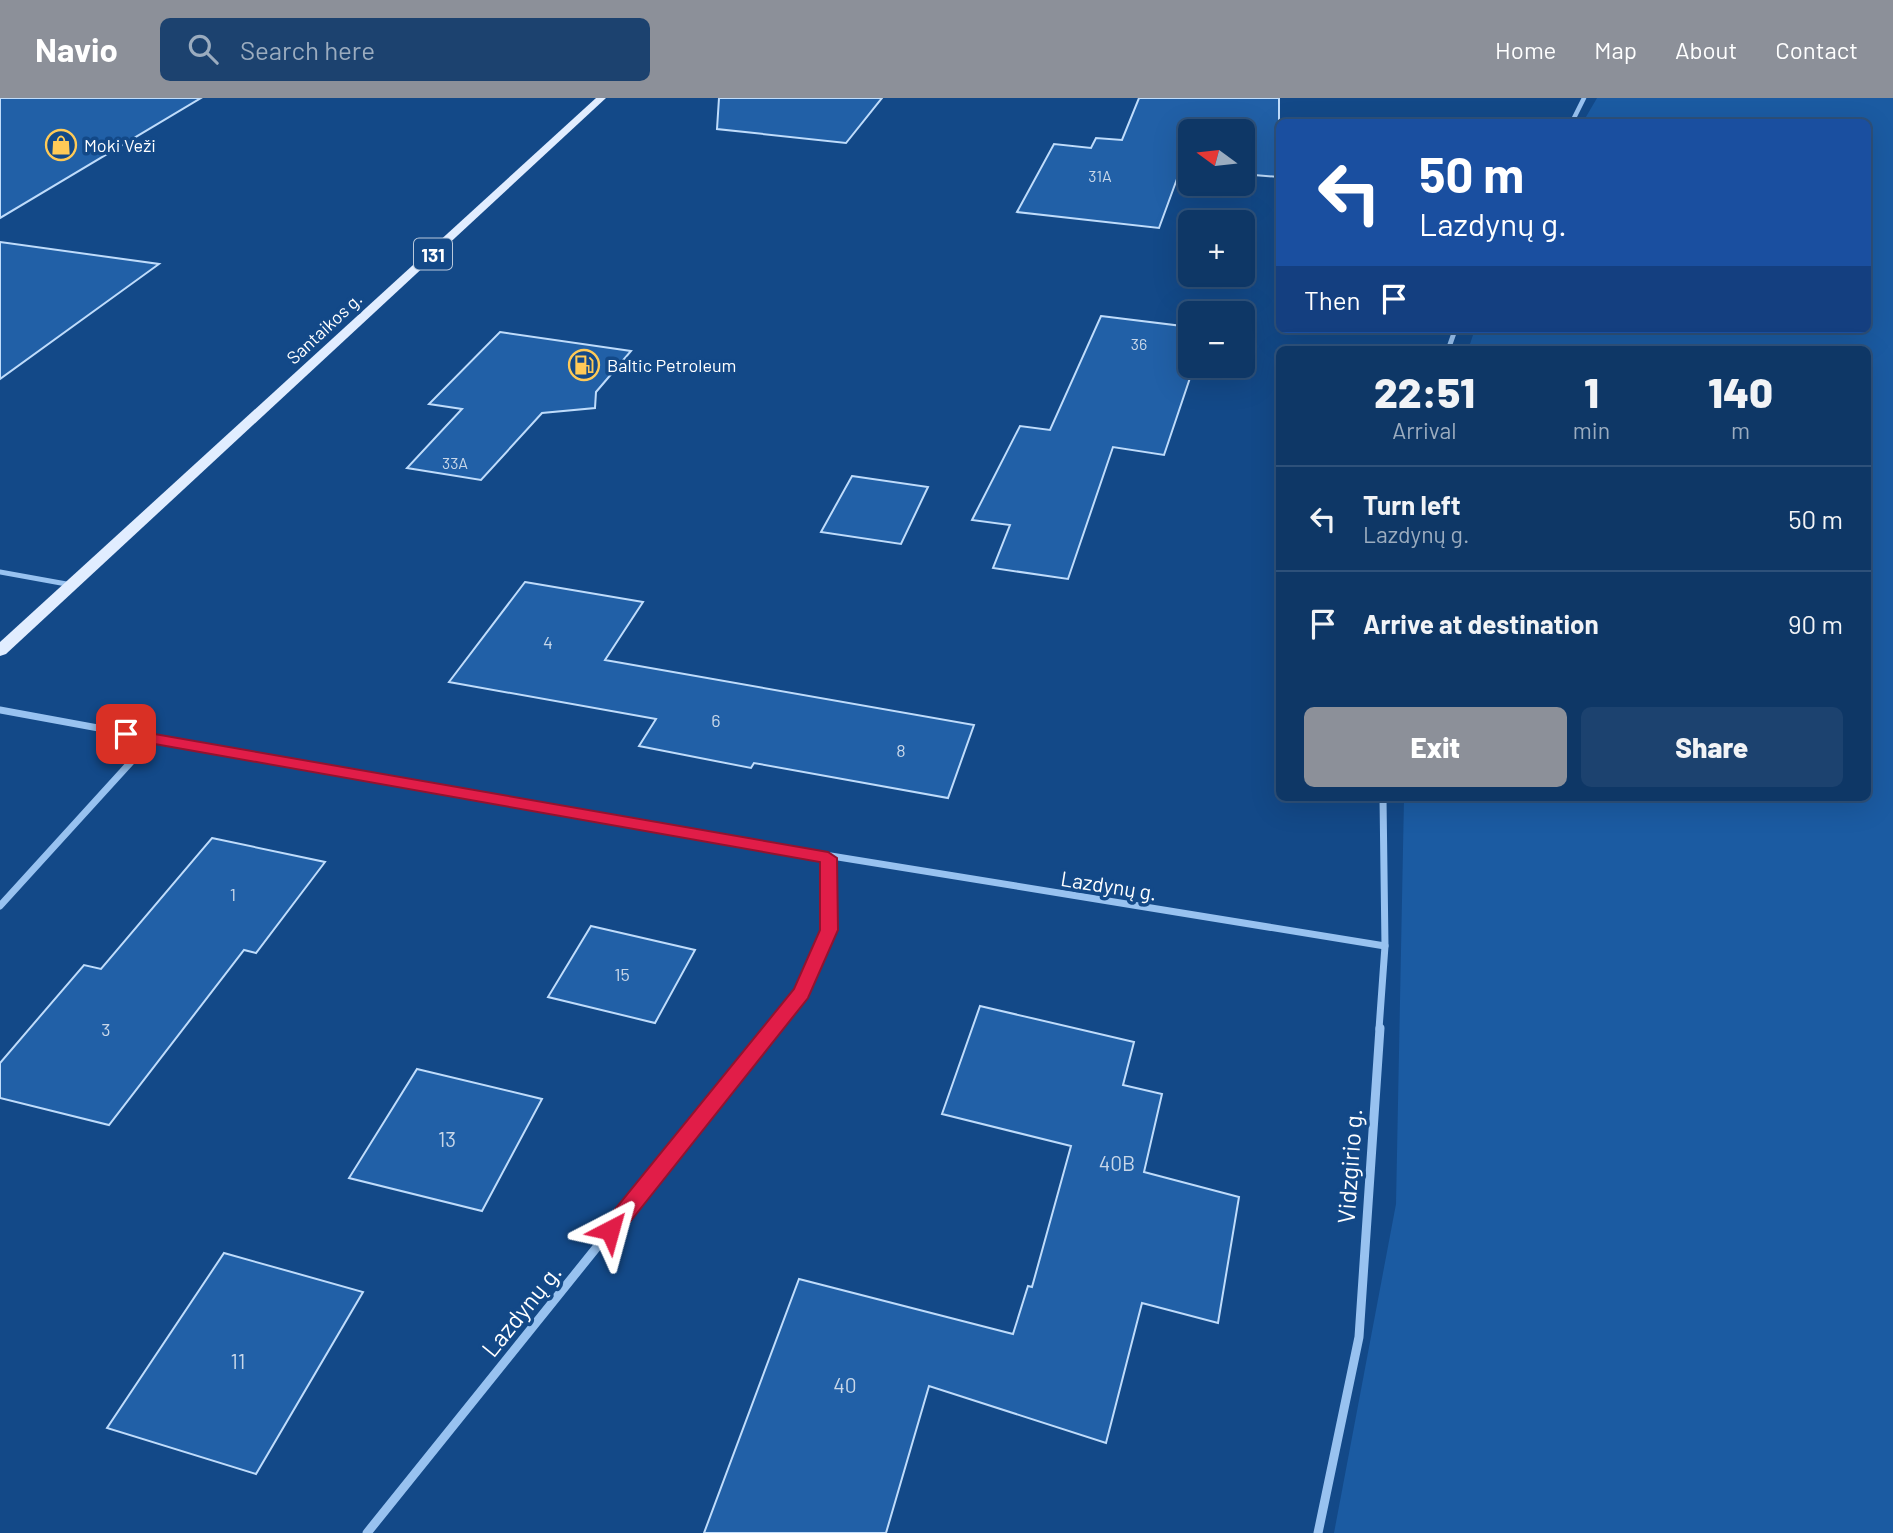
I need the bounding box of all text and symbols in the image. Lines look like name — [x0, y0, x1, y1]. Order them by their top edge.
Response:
search box — [160, 18, 650, 81]
text: Navio — [35, 29, 118, 69]
icon: search — [184, 30, 222, 68]
text: Search here — [240, 34, 375, 65]
text: Home — [1495, 35, 1556, 64]
text: Map — [1594, 35, 1637, 64]
text: About — [1675, 35, 1737, 64]
text: Contact — [1775, 35, 1858, 64]
north arrow — [1178, 119, 1255, 196]
map controls — [1178, 119, 1255, 378]
shop icon: Moki Veži — [44, 128, 78, 162]
place label: Moki Veži — [84, 134, 156, 156]
text: 50 m — [1419, 144, 1524, 203]
icon: left — [1304, 147, 1395, 238]
house number: 31A — [1088, 166, 1112, 185]
text: Lazdynų g. — [1419, 204, 1567, 242]
button: + — [1178, 210, 1255, 287]
road number: 131 — [414, 238, 452, 270]
icon: arrive — [1375, 280, 1413, 318]
text: Then — [1304, 284, 1361, 315]
street label: Santaikos g. — [282, 288, 366, 368]
button: − — [1178, 301, 1255, 378]
house number: 36 — [1131, 334, 1147, 353]
fuel station icon: Baltic Petroleum — [567, 348, 601, 382]
place label: Baltic Petroleum — [607, 354, 737, 376]
text: 22:51 — [1374, 366, 1475, 416]
text: 1 — [1584, 366, 1599, 416]
text: 140 — [1708, 366, 1773, 416]
text: Arrival — [1392, 416, 1457, 444]
text: min — [1573, 416, 1610, 444]
text: m — [1731, 416, 1750, 444]
house number: 33A — [442, 453, 468, 472]
text: Turn left — [1363, 489, 1461, 520]
icon: left — [1304, 500, 1342, 538]
text: 50 m — [1788, 503, 1843, 534]
text: Lazdynų g. — [1363, 520, 1469, 548]
icon: arrive — [1304, 605, 1342, 643]
text: Arrive at destination — [1363, 608, 1599, 639]
text: 90 m — [1788, 608, 1843, 639]
house number: 4 — [543, 631, 553, 653]
pin — [96, 704, 156, 764]
button: Exit — [1304, 707, 1567, 787]
button: Share — [1581, 707, 1843, 787]
house number: 6 — [711, 709, 721, 731]
icon: arrive — [107, 715, 145, 753]
house number: 8 — [896, 739, 906, 761]
street label: Lazdynų g. — [1059, 865, 1159, 905]
house number: 1 — [230, 883, 236, 905]
house number: 15 — [614, 963, 630, 985]
house number: 3 — [101, 1018, 111, 1040]
street label: Vidzgirio g. — [1331, 1108, 1367, 1224]
house number: 13 — [438, 1126, 456, 1151]
house number: 40B — [1099, 1150, 1135, 1175]
position arrow — [573, 1193, 647, 1267]
street label: Lazdynų g. — [475, 1258, 567, 1362]
house number: 11 — [231, 1348, 245, 1373]
house number: 40 — [833, 1372, 857, 1397]

